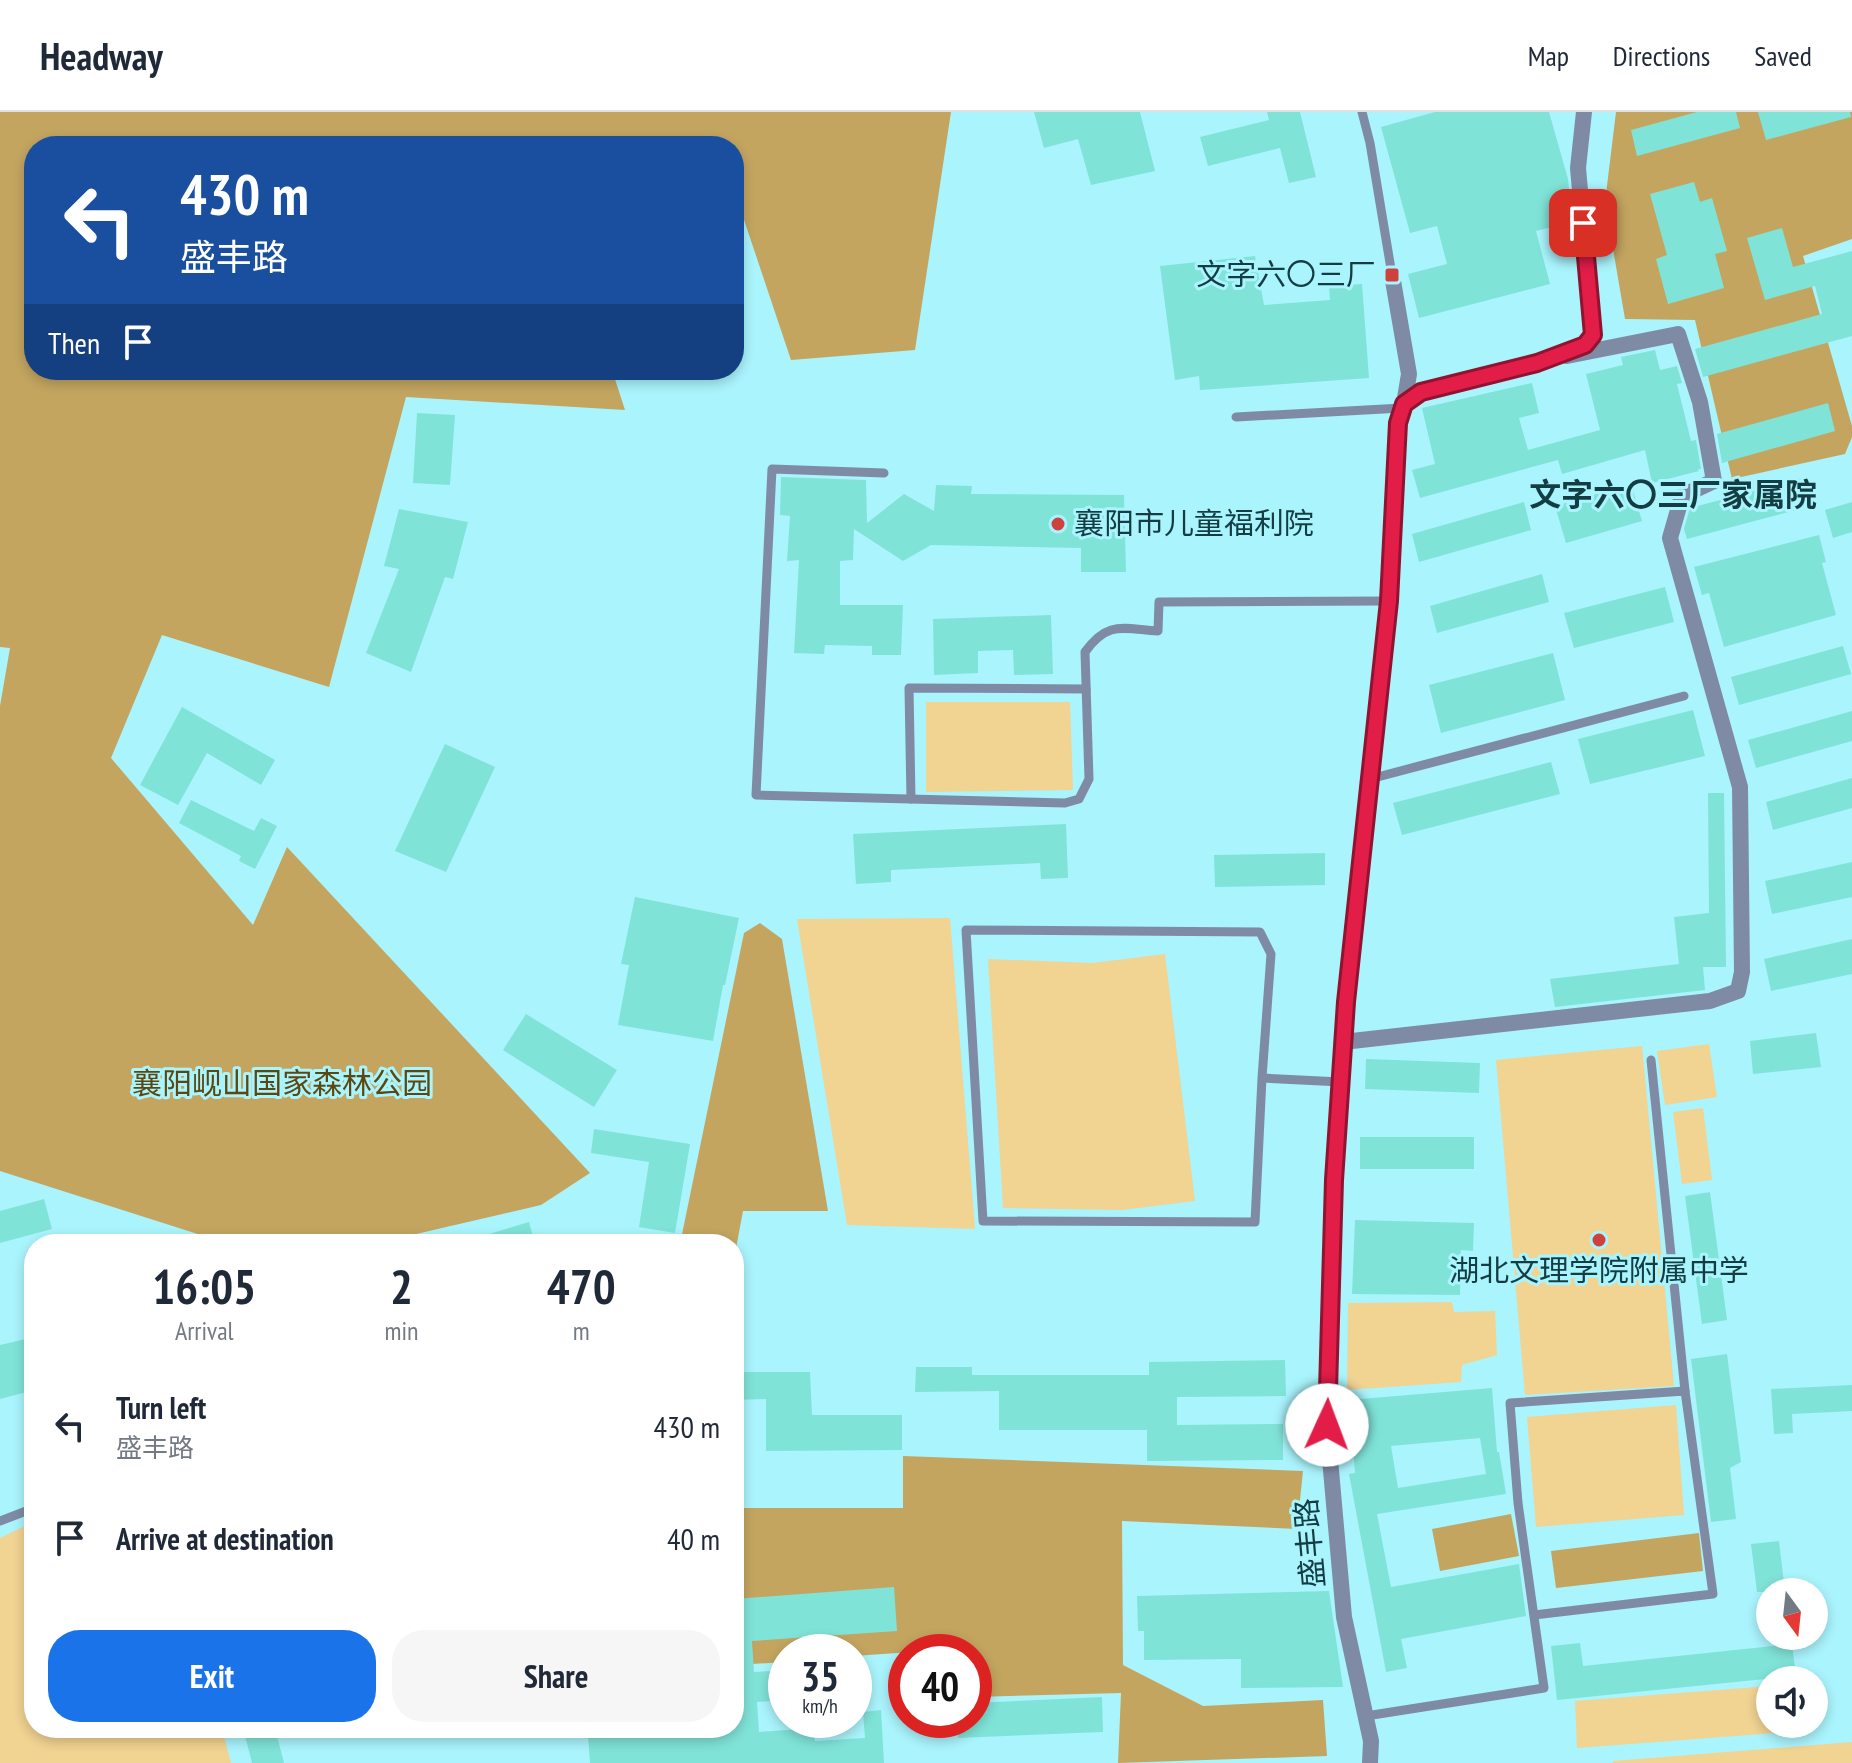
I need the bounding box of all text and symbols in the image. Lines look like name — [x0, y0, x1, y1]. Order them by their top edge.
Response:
text: Headway — [40, 31, 163, 80]
text: Map — [1528, 37, 1569, 74]
text: Directions — [1613, 37, 1710, 74]
text: Saved — [1754, 37, 1812, 74]
text: 430 m — [180, 158, 309, 230]
icon: left — [48, 168, 152, 272]
pin — [1549, 189, 1617, 257]
icon: arrive — [1561, 201, 1605, 245]
text: 盛丰路 — [180, 233, 288, 280]
place label: 文字六〇三厂 — [1196, 254, 1376, 293]
marker: 文字六〇三厂 — [1383, 266, 1401, 284]
icon: arrive — [116, 320, 160, 364]
text: Then — [48, 323, 100, 362]
district label: 文字六〇三厂家属院 — [1529, 473, 1817, 515]
place label: 襄阳市儿童福利院 — [1074, 503, 1314, 542]
marker: 襄阳市儿童福利院 — [1049, 515, 1067, 533]
park label: 襄阳岘山国家森林公园 — [132, 1063, 432, 1102]
marker: 湖北文理学院附属中学 — [1590, 1231, 1608, 1249]
place label: 湖北文理学院附属中学 — [1449, 1250, 1749, 1289]
text: 16:05 — [152, 1255, 256, 1317]
text: 2 — [390, 1255, 413, 1317]
text: 470 — [547, 1255, 616, 1317]
text: Arrival — [175, 1314, 234, 1347]
text: min — [384, 1314, 418, 1347]
text: m — [573, 1314, 590, 1347]
position arrow — [1285, 1383, 1369, 1467]
text: Turn left — [116, 1388, 206, 1427]
icon: left — [48, 1404, 92, 1448]
text: 430 m — [654, 1407, 720, 1446]
text: 盛丰路 — [116, 1431, 194, 1464]
street label: 盛丰路 — [1285, 1497, 1332, 1590]
icon: arrive — [48, 1516, 92, 1560]
text: Arrive at destination — [116, 1519, 334, 1558]
text: 40 m — [667, 1519, 720, 1558]
north arrow — [1756, 1578, 1828, 1650]
map controls — [1756, 1578, 1828, 1738]
button: Exit — [48, 1630, 376, 1722]
button: Share — [392, 1630, 720, 1722]
speed limit sign: 40 — [888, 1634, 992, 1738]
text: 35 — [801, 1650, 839, 1702]
button: sound — [1756, 1666, 1828, 1738]
text: km/h — [802, 1693, 838, 1719]

